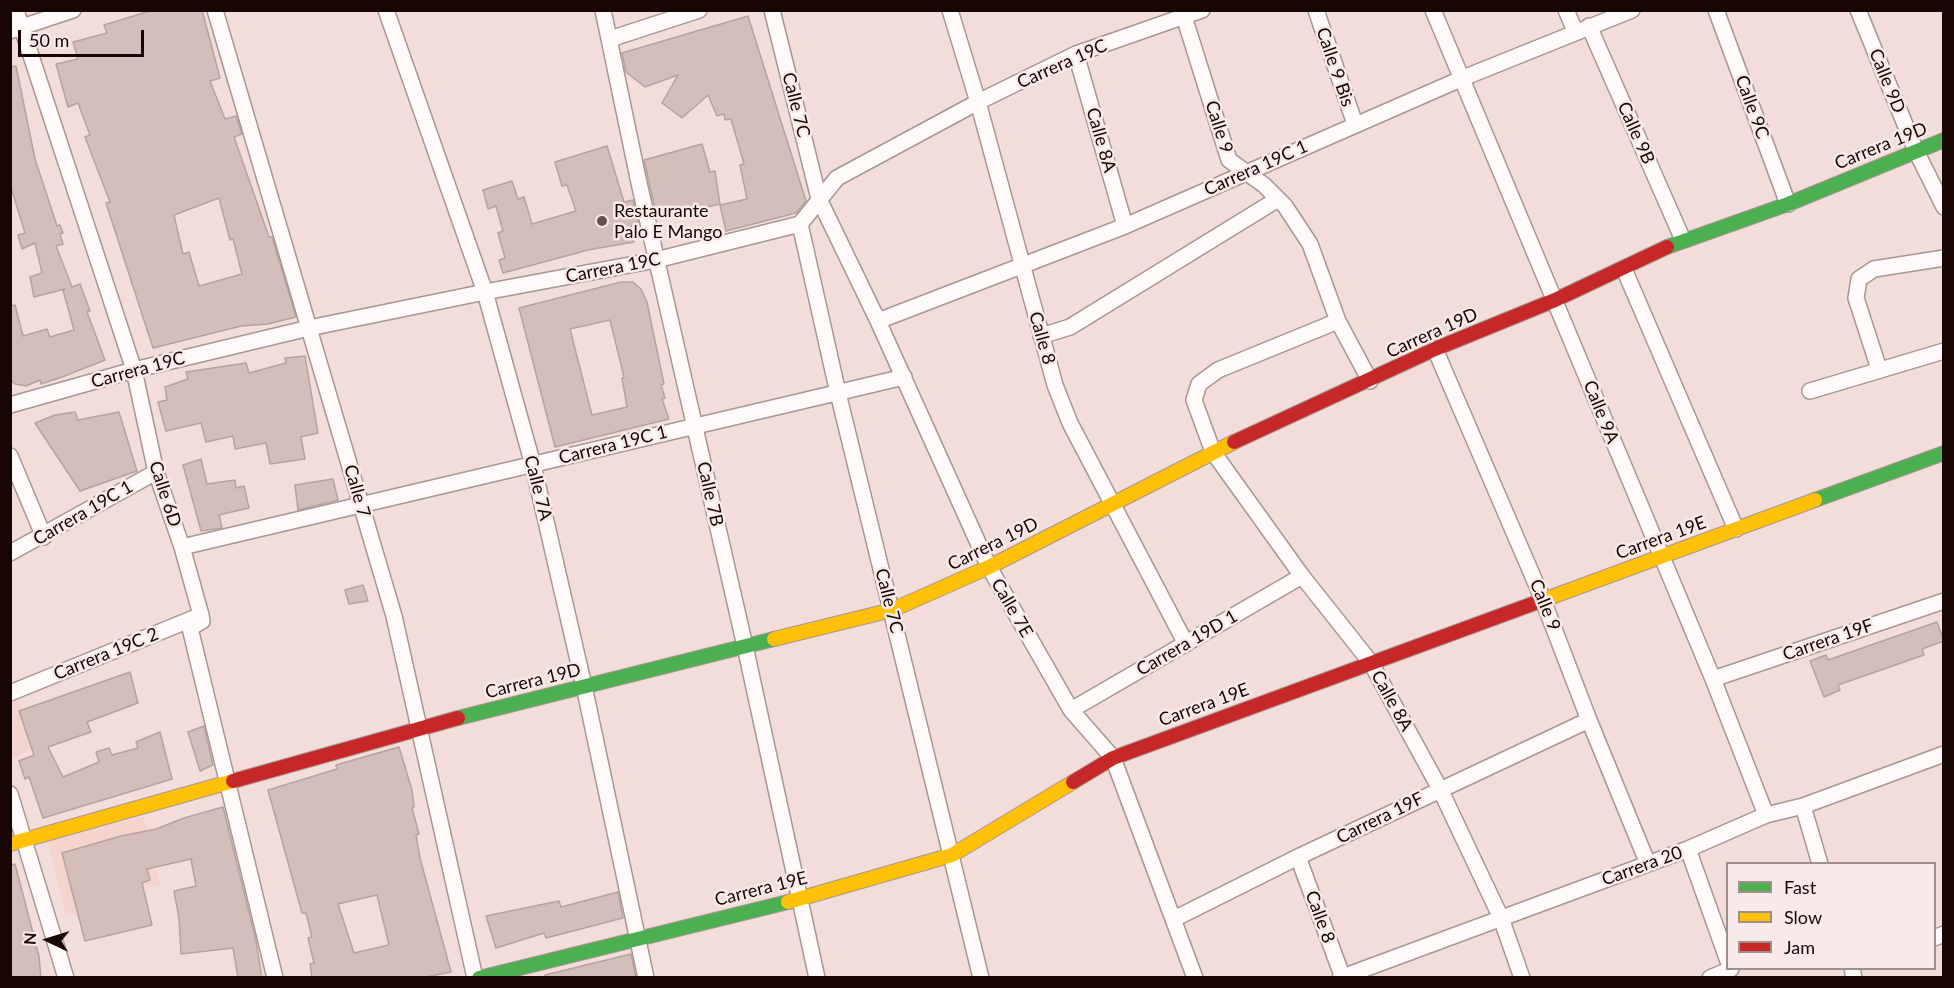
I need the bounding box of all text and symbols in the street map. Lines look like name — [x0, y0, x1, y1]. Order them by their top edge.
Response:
scale bar — [21, 18, 147, 56]
street label: Calle 9 Bis — [1311, 25, 1359, 109]
text: 50 m — [29, 29, 69, 51]
street label: Carrera 19C — [1014, 35, 1110, 93]
street label: Calle 9D — [1864, 46, 1910, 116]
street label: Calle 7C — [778, 70, 814, 140]
street label: Calle 9C — [1731, 72, 1773, 142]
street label: Calle 9 — [1200, 98, 1238, 156]
street label: Calle 9B — [1613, 99, 1659, 167]
street label: Calle 8A — [1081, 105, 1121, 175]
street label: Carrera 19D — [1832, 118, 1930, 174]
street label: Carrera 19C 1 — [1201, 136, 1311, 200]
place label: Restaurante Palo E Mango — [614, 200, 722, 242]
marker: Restaurante Palo E Mango — [595, 214, 609, 228]
street label: Carrera 19C — [564, 248, 662, 288]
street label: Carrera 19D — [1383, 303, 1481, 363]
street label: Calle 8 — [1024, 309, 1060, 367]
street label: Carrera 19C — [89, 347, 187, 393]
street label: Calle 9A — [1579, 377, 1623, 447]
street label: Carrera 19C 1 — [556, 421, 670, 469]
street label: Calle 7A — [520, 453, 556, 523]
street label: Calle 6D — [144, 458, 186, 530]
street label: Calle 7B — [692, 460, 728, 528]
street label: Calle 7 — [339, 462, 375, 520]
street label: Carrera 19C 1 — [29, 476, 137, 550]
street label: Carrera 19E — [1613, 512, 1709, 564]
street label: Carrera 19D — [944, 513, 1042, 575]
street label: Calle 7C — [871, 566, 907, 636]
street label: Calle 7E — [987, 575, 1037, 641]
street label: Calle 9 — [1525, 576, 1565, 634]
street label: Carrera 19D 1 — [1133, 605, 1241, 681]
street label: Carrera 19F — [1780, 614, 1876, 666]
street label: Carrera 19C 2 — [50, 623, 162, 685]
street label: Carrera 19D — [483, 659, 583, 703]
street label: Calle 8A — [1367, 667, 1417, 735]
street label: Carrera 19E — [1156, 679, 1252, 731]
street label: Carrera 19F — [1333, 788, 1427, 848]
street label: Carrera 20 — [1599, 841, 1685, 891]
legend — [1726, 862, 1936, 970]
street label: Carrera 19E — [713, 867, 809, 911]
text: Fast — [1784, 876, 1816, 898]
street label: Calle 8 — [1301, 888, 1339, 946]
text: Slow — [1784, 906, 1822, 928]
north arrow — [18, 910, 78, 970]
text: N — [20, 932, 39, 946]
text: Jam — [1784, 936, 1815, 958]

